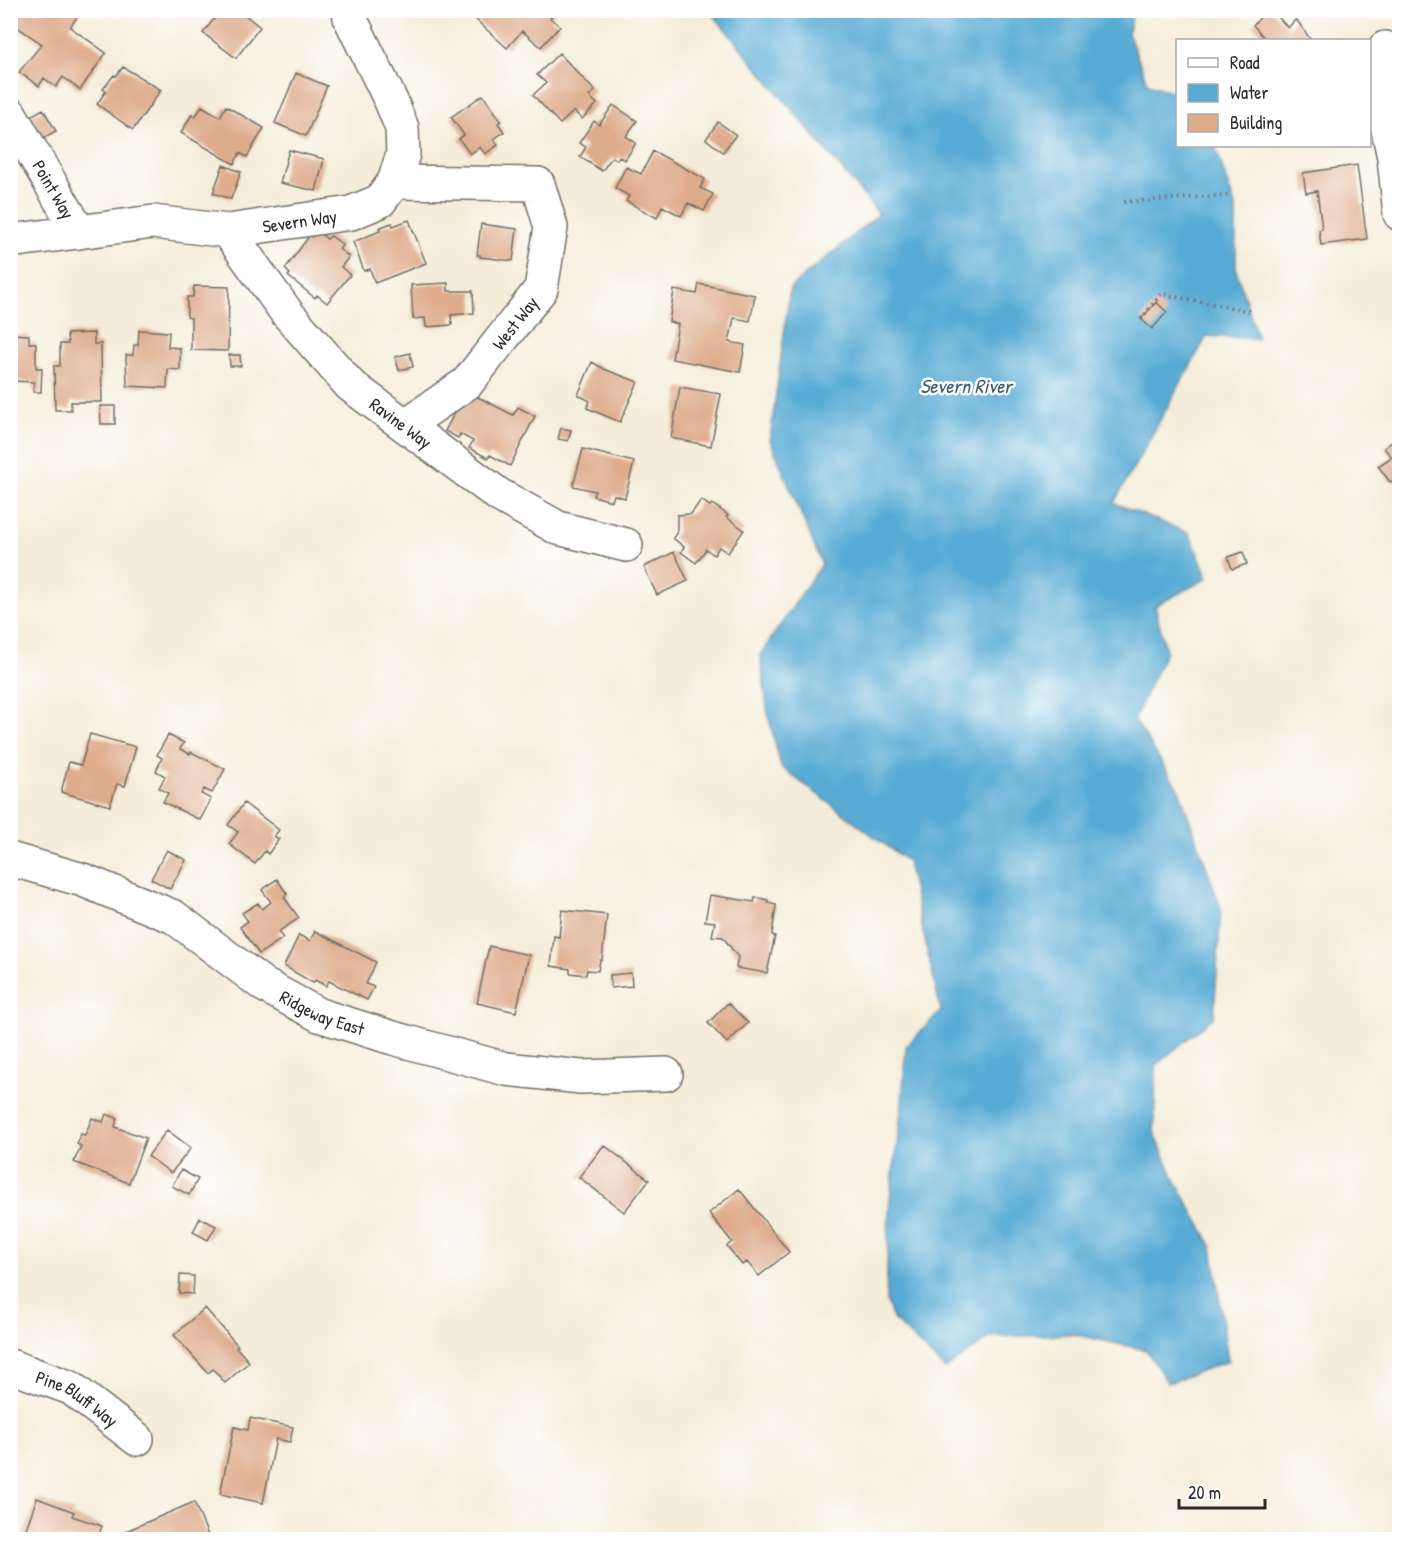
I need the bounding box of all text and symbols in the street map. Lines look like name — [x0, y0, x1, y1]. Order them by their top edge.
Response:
legend — [1176, 39, 1371, 147]
text: Road — [1230, 50, 1260, 75]
text: Water — [1230, 80, 1268, 105]
text: Building — [1230, 110, 1282, 135]
street label: Point Way — [27, 155, 81, 223]
street label: Severn Way — [261, 203, 339, 238]
street label: West Way — [486, 291, 544, 355]
water label: Severn River — [920, 372, 1014, 399]
street label: Ravine Way — [365, 391, 438, 454]
street label: Ridgeway East — [276, 984, 369, 1041]
street label: Pine Bluff Way — [33, 1364, 124, 1433]
scale bar — [1179, 1472, 1264, 1510]
text: 20 m — [1188, 1480, 1221, 1505]

